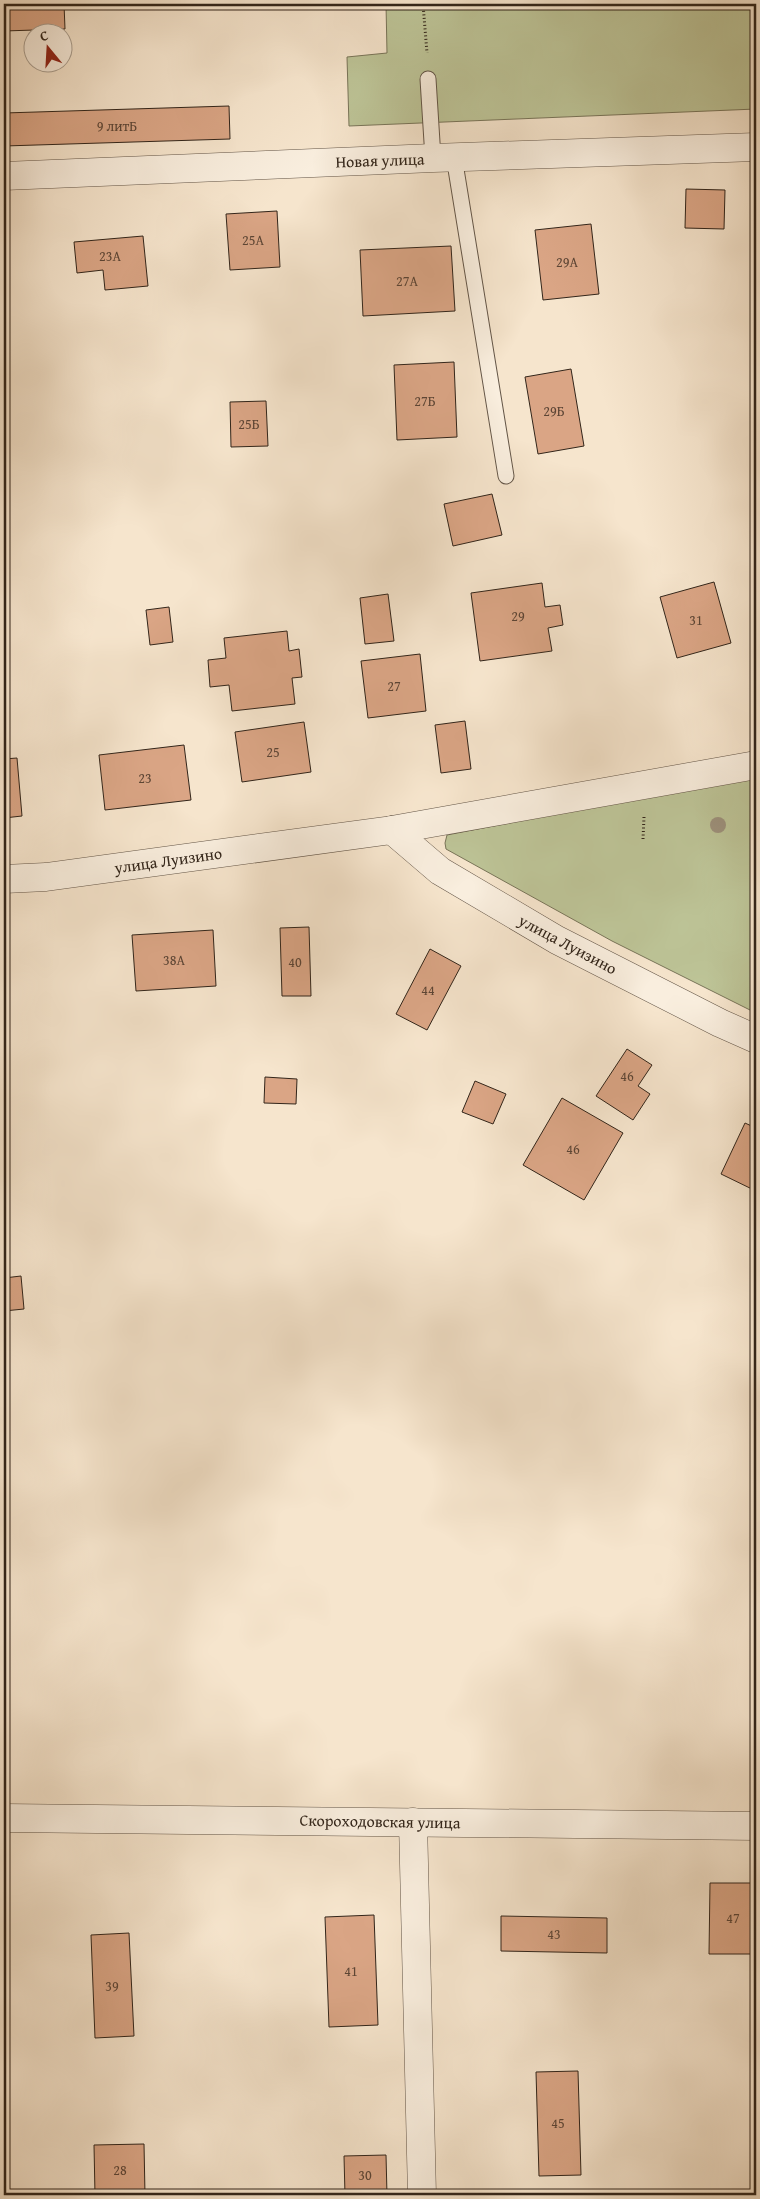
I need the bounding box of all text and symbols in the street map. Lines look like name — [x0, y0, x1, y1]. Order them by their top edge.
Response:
north arrow — [22, 22, 72, 72]
text: С — [37, 25, 51, 46]
house number: 9 литБ — [97, 116, 137, 136]
street label: Новая улица — [335, 146, 425, 174]
house number: 25А — [242, 230, 264, 250]
house number: 23А — [99, 246, 121, 266]
house number: 29А — [556, 252, 578, 272]
house number: 27А — [396, 271, 418, 291]
house number: 27Б — [414, 391, 436, 411]
house number: 29Б — [543, 401, 565, 421]
house number: 25Б — [238, 414, 260, 434]
house number: 29 — [511, 606, 525, 626]
house number: 31 — [689, 610, 703, 630]
house number: 27 — [387, 676, 401, 696]
house number: 25 — [266, 742, 280, 762]
house number: 23 — [138, 768, 152, 788]
street label: улица Луизино — [112, 841, 223, 880]
street label: улица Луизино — [514, 907, 622, 980]
house number: 38А — [163, 950, 185, 970]
house number: 40 — [288, 952, 302, 972]
house number: 44 — [421, 980, 435, 1000]
house number: 46 — [620, 1066, 634, 1086]
house number: 46 — [566, 1139, 580, 1159]
street label: Скороходовская улица — [299, 1808, 461, 1834]
house number: 47 — [726, 1908, 740, 1928]
house number: 43 — [547, 1924, 561, 1944]
house number: 41 — [344, 1961, 358, 1981]
house number: 39 — [105, 1976, 119, 1996]
house number: 45 — [551, 2113, 565, 2133]
house number: 28 — [113, 2160, 127, 2180]
house number: 30 — [358, 2165, 372, 2185]

